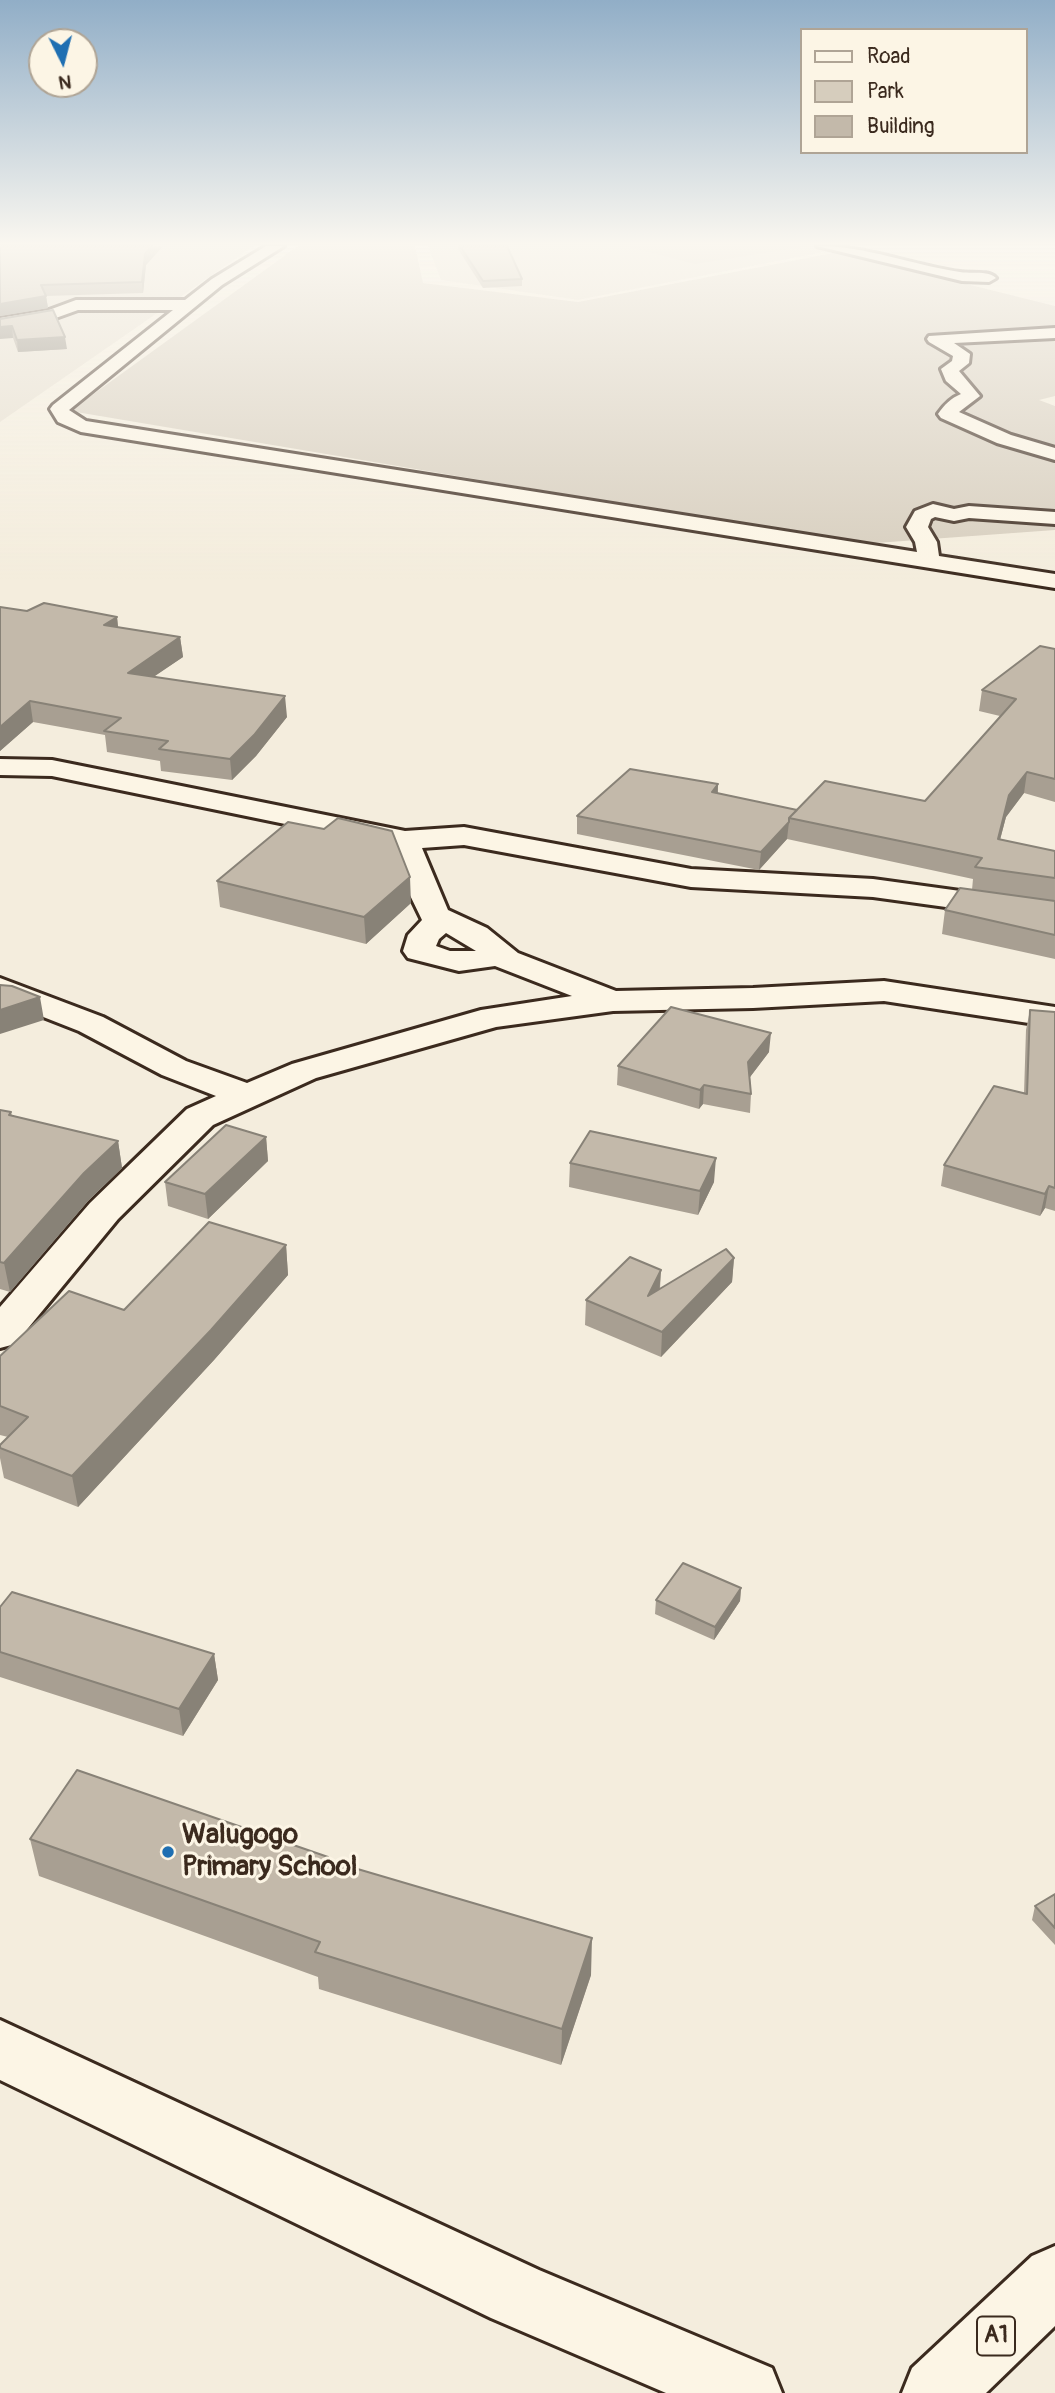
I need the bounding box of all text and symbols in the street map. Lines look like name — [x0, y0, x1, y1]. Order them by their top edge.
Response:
north arrow — [28, 28, 98, 98]
legend — [800, 28, 1027, 154]
text: Road — [867, 43, 911, 70]
text: N — [57, 69, 73, 95]
text: Park — [867, 78, 904, 105]
text: Building — [867, 113, 934, 140]
place label: Walugogo Primary School — [182, 1819, 358, 1885]
marker: Walugogo Primary School — [160, 1844, 176, 1860]
road number: A1 — [977, 2316, 1015, 2356]

